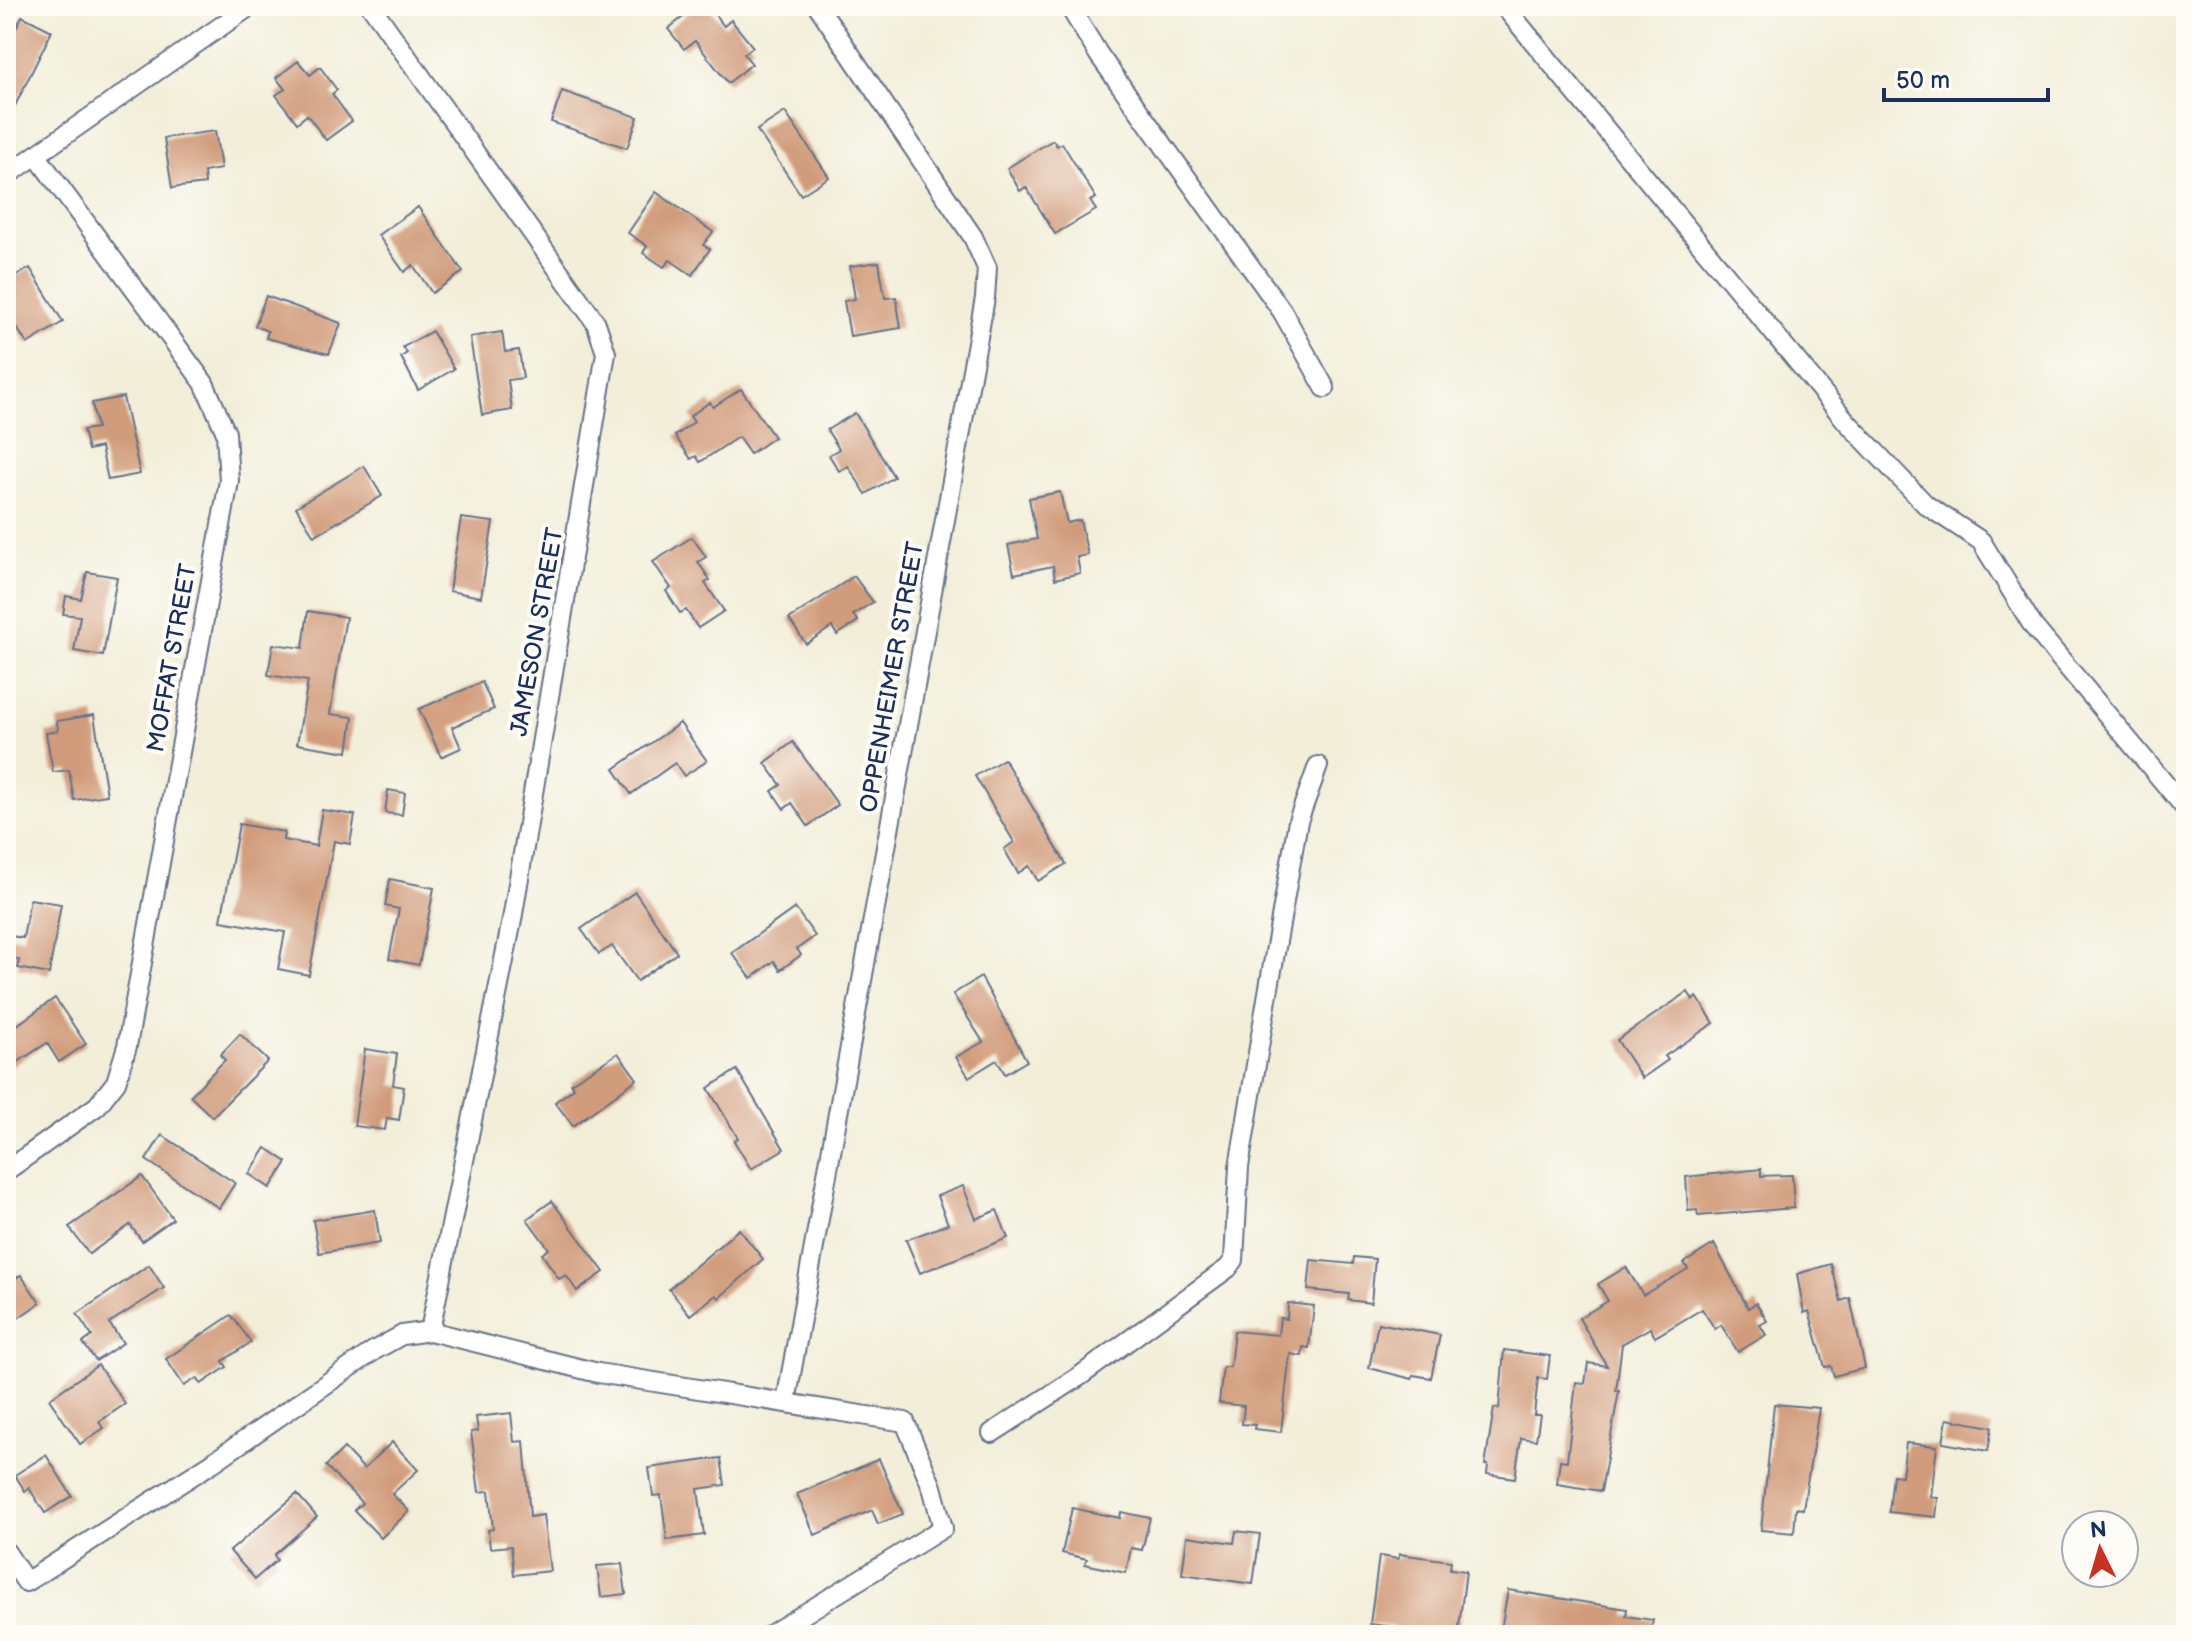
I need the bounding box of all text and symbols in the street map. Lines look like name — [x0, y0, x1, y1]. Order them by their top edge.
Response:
scale bar — [1884, 52, 2048, 102]
text: 50 m — [1896, 66, 1950, 95]
street label: JAMESON STREET — [504, 525, 570, 738]
street label: OPPENHEIMER STREET — [854, 539, 930, 815]
street label: MOFFAT STREET — [141, 561, 203, 754]
north arrow — [2060, 1509, 2140, 1589]
text: N — [2089, 1516, 2108, 1545]

